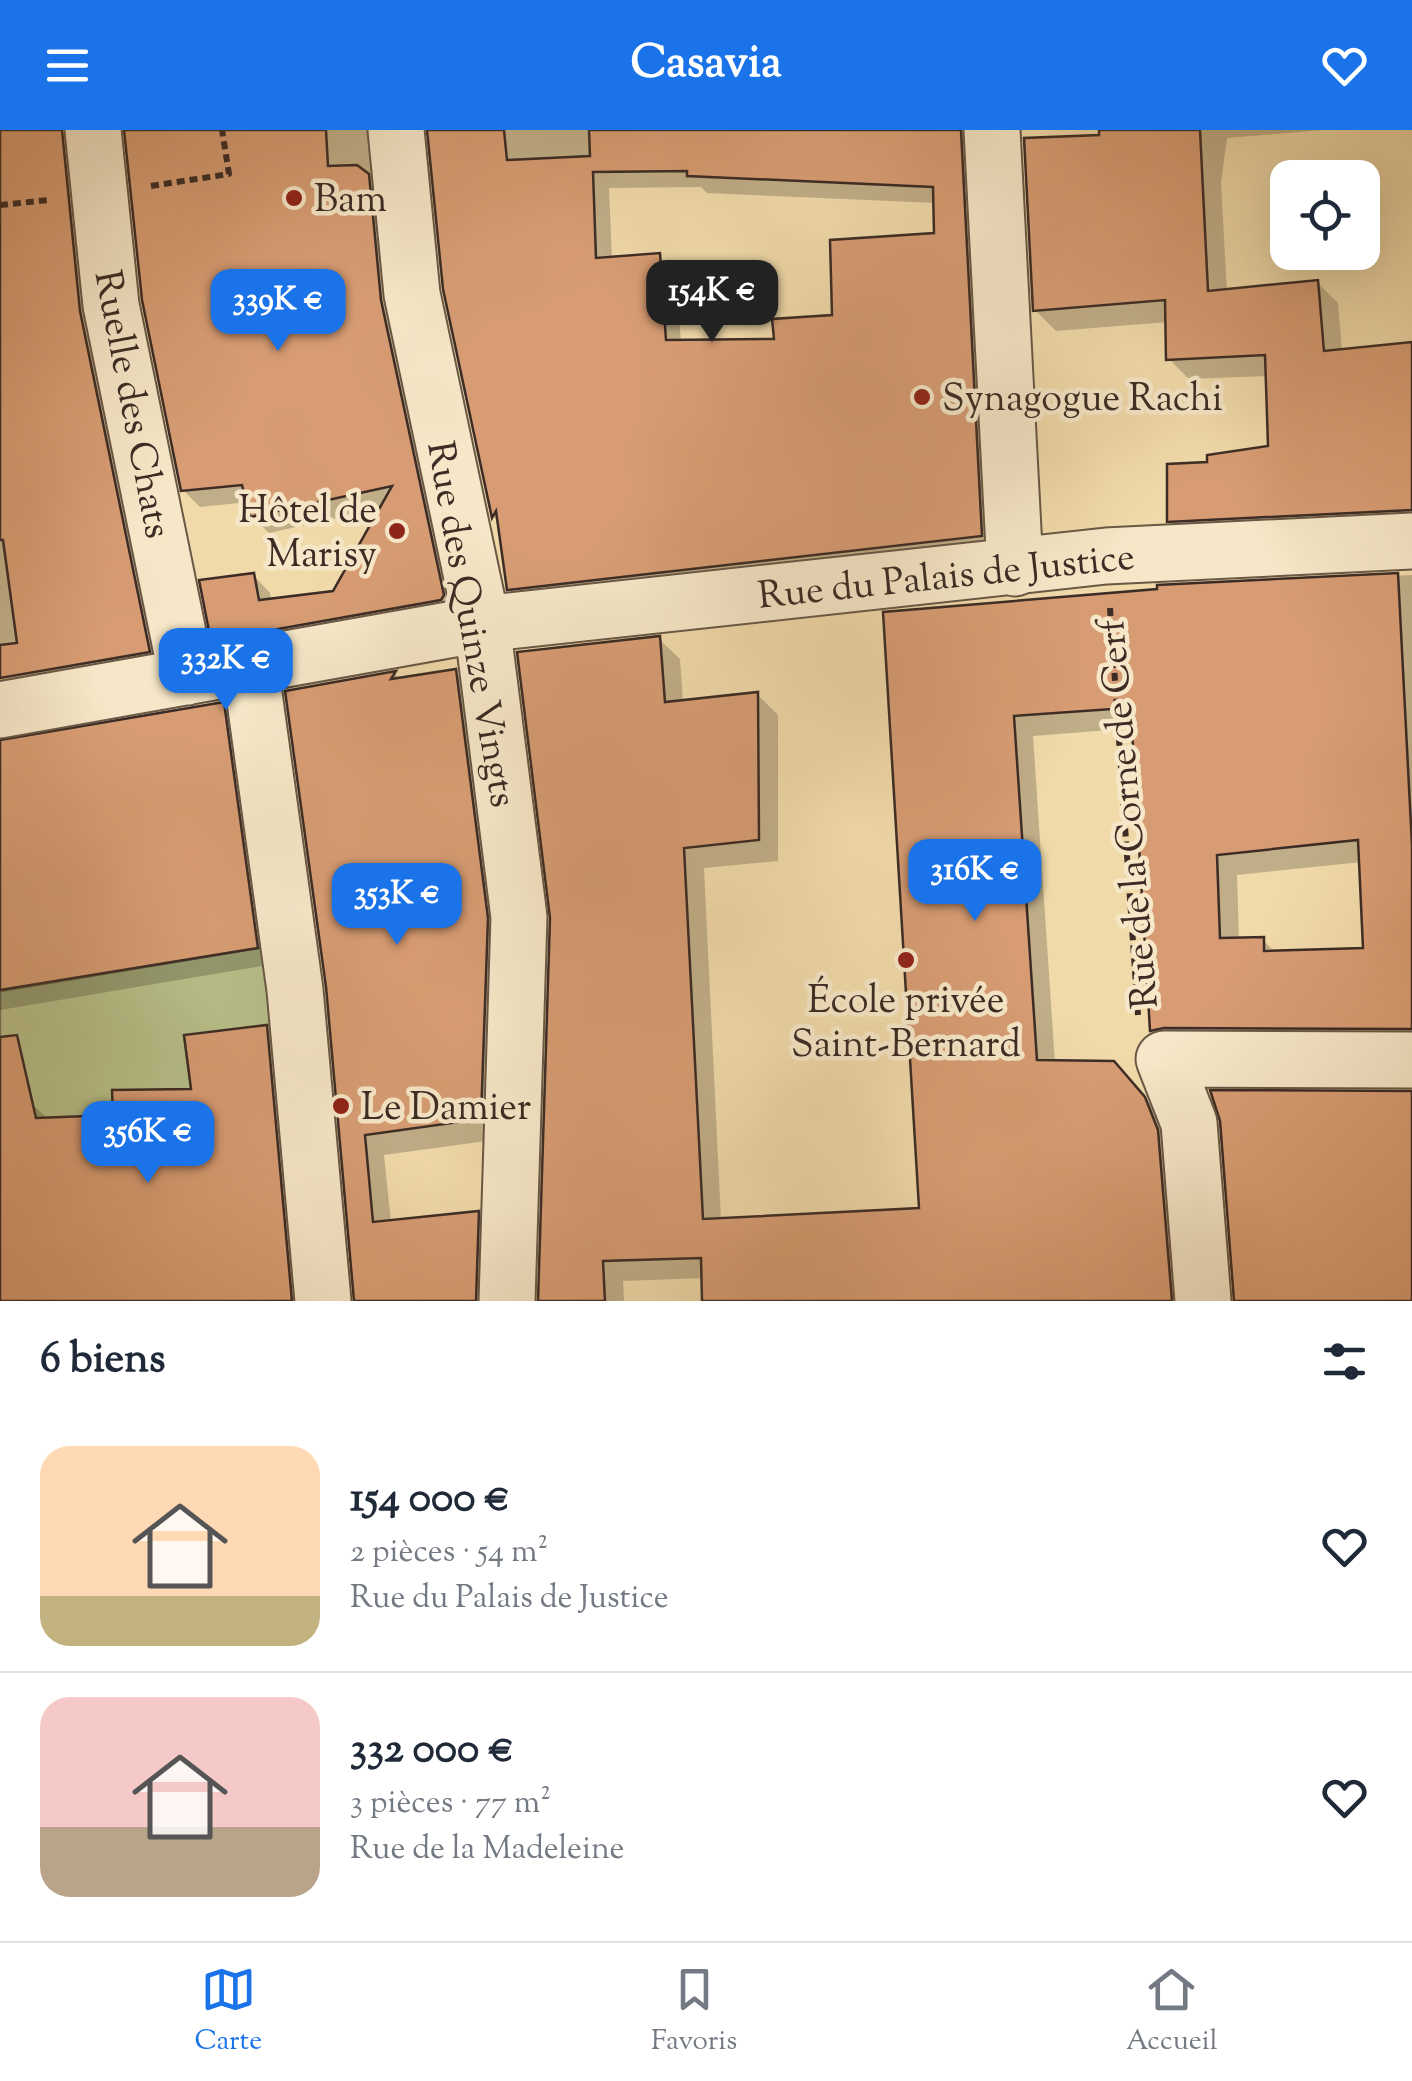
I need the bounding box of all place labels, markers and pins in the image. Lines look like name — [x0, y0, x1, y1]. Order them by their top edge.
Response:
place label: Bam — [314, 175, 387, 229]
marker: Bam — [283, 187, 305, 209]
pin: 154K € — [631, 260, 793, 345]
pin: 339K € — [197, 269, 359, 354]
place label: Synagogue Rachi — [942, 374, 1223, 428]
marker: Synagogue Rachi — [911, 386, 933, 408]
place label: Hôtel de Marisy — [238, 486, 377, 584]
marker: Hôtel de Marisy — [386, 520, 408, 542]
pin: 332K € — [145, 628, 307, 713]
pin: 316K € — [894, 839, 1056, 924]
pin: 353K € — [316, 863, 478, 948]
marker: École privée Saint-Bernard — [895, 949, 917, 971]
place label: École privée Saint-Bernard — [791, 975, 1021, 1074]
place label: Le Damier — [361, 1083, 531, 1137]
marker: Le Damier — [330, 1095, 352, 1117]
pin: 356K € — [67, 1101, 229, 1186]

